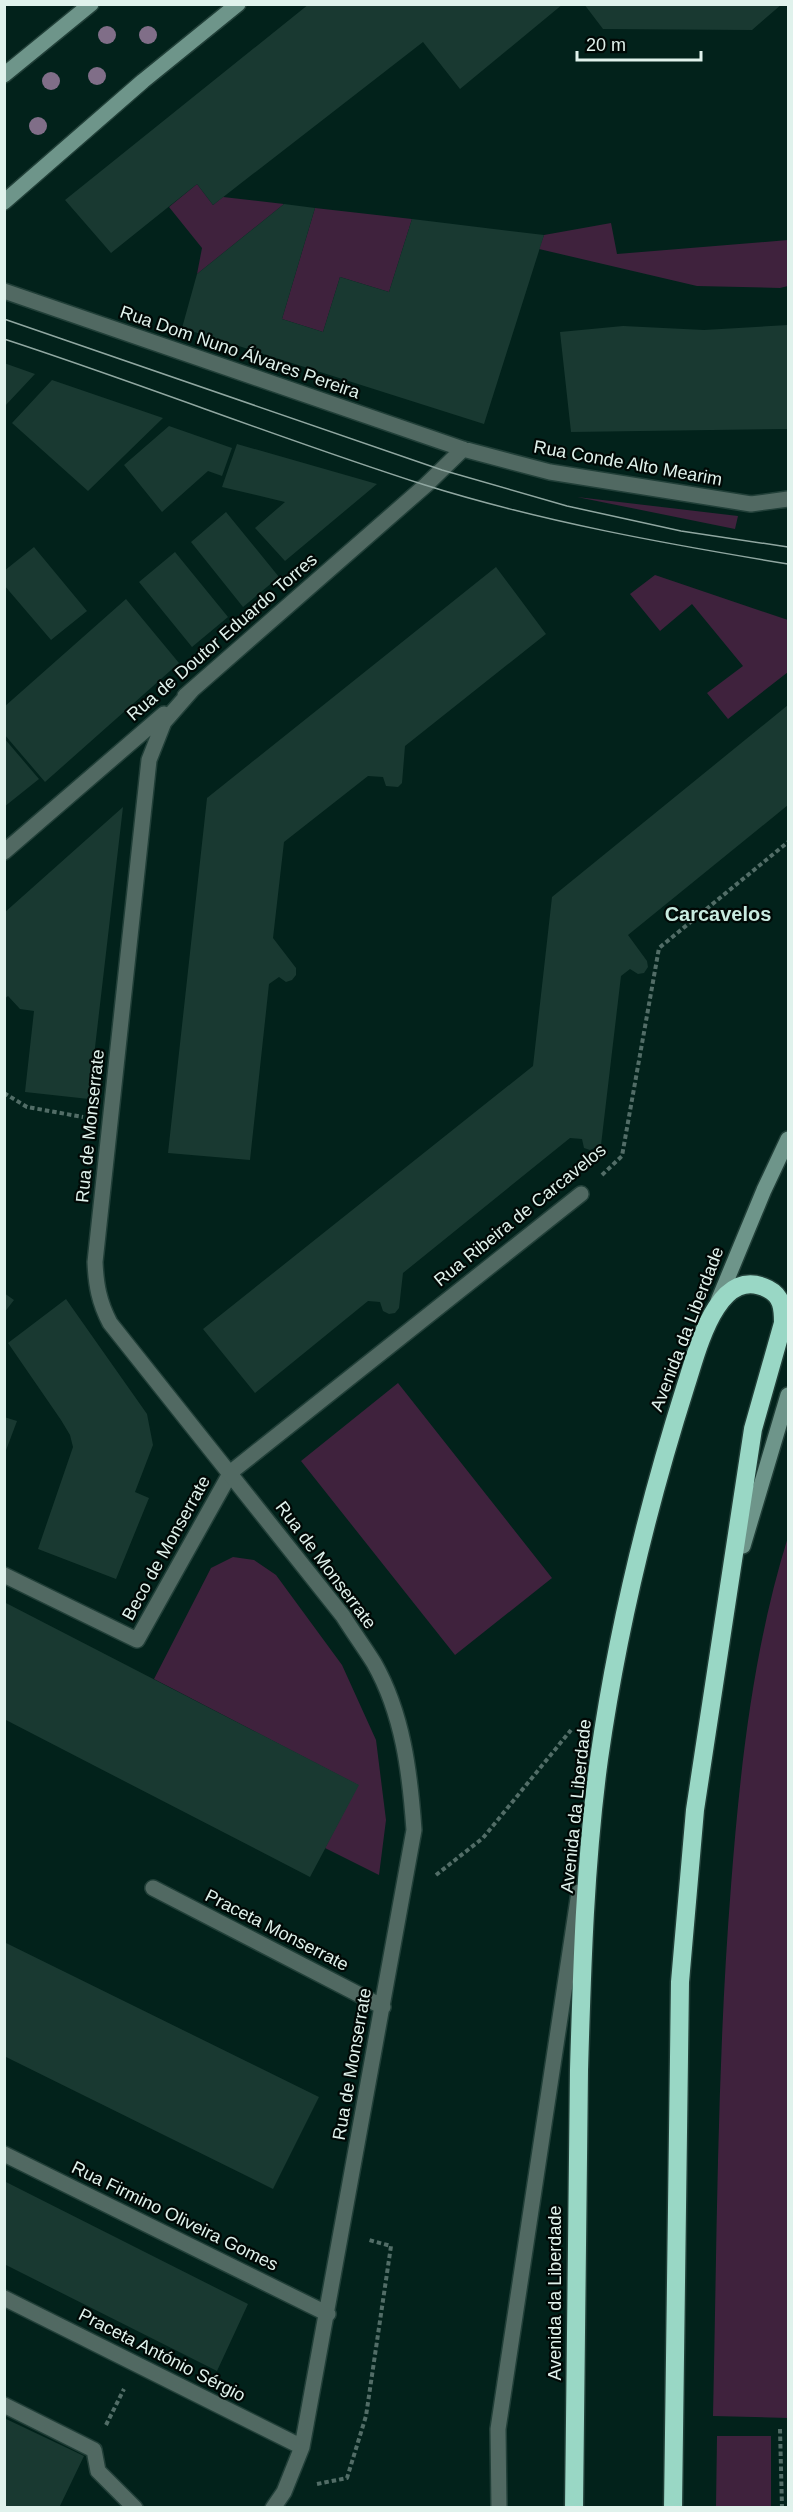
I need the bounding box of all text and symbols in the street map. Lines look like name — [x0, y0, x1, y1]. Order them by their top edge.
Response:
scale bar — [577, 24, 702, 62]
text: 20 m — [586, 35, 626, 55]
street label: Rua Dom Nuno Álvares Pereira — [118, 302, 363, 403]
street label: Rua Conde Alto Mearim — [532, 437, 724, 489]
street label: Rua de Doutor Eduardo Torres — [123, 549, 321, 725]
district label: Carcavelos — [665, 903, 771, 925]
street label: Rua de Monserrate — [72, 1048, 108, 1204]
street label: Rua Ribeira de Carcavelos — [430, 1140, 610, 1290]
street label: Avenida da Liberdade — [646, 1244, 728, 1414]
street label: Beco de Monserrate — [118, 1472, 214, 1624]
street label: Rua de Monserrate — [272, 1497, 380, 1633]
street label: Avenida da Liberdade — [557, 1718, 595, 1894]
street label: Praceta Monserrate — [202, 1885, 352, 1975]
street label: Rua de Monserrate — [329, 1986, 375, 2142]
street label: Rua Firmino Oliveira Gomes — [69, 2157, 281, 2275]
street label: Avenida da Liberdade — [545, 2206, 565, 2380]
street label: Praceta António Sérgio — [75, 2304, 249, 2406]

